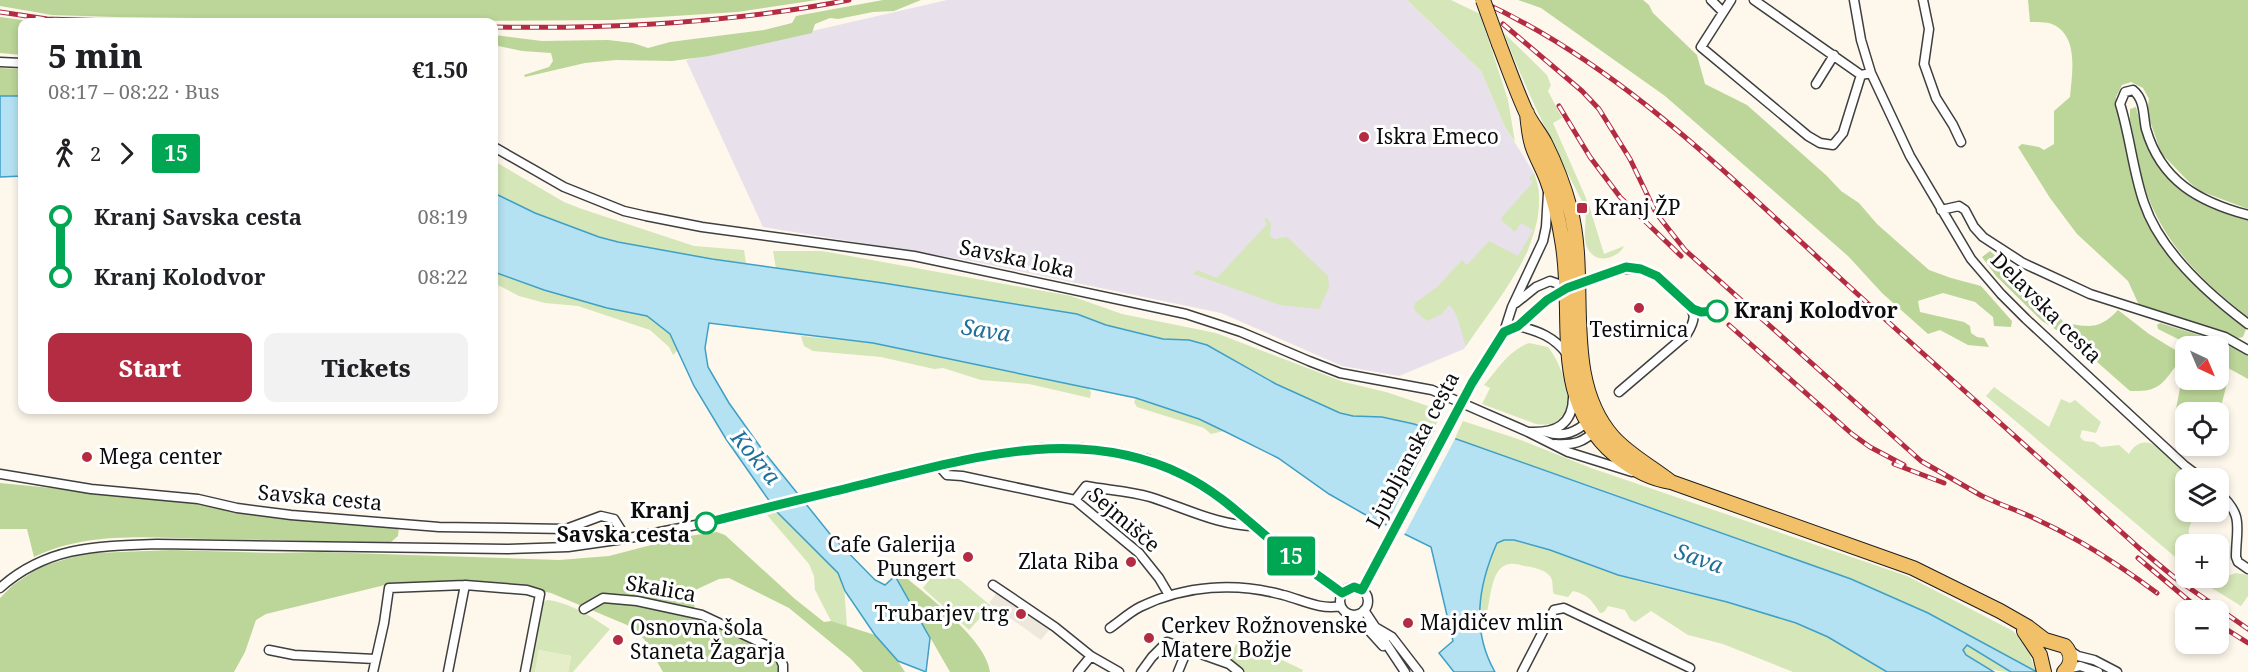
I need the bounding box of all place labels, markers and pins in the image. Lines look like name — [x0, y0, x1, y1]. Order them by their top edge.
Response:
place label: Iskra Emeco — [1376, 122, 1499, 150]
marker: Iskra Emeco — [1357, 130, 1371, 144]
place label: Kranj ŽP — [1594, 193, 1680, 221]
marker: Kranj ŽP — [1575, 201, 1589, 215]
place label: Kranj Kolodvor — [1734, 296, 1898, 324]
marker: Kranj Kolodvor — [1706, 300, 1728, 322]
marker: Testirnica — [1632, 301, 1646, 315]
place label: Testirnica — [1590, 315, 1688, 343]
place label: Mega center — [99, 442, 222, 470]
marker: Mega center — [80, 450, 94, 464]
place label: Kranj Savska cesta — [557, 496, 690, 548]
marker: Kranj Savska cesta — [695, 512, 717, 534]
place label: Cafe Galerija Pungert — [828, 530, 956, 582]
place label: Zlata Riba — [1018, 547, 1119, 575]
marker: Cafe Galerija Pungert — [961, 550, 975, 564]
marker: Zlata Riba — [1124, 555, 1138, 569]
place label: Trubarjev trg — [875, 599, 1010, 627]
marker: Trubarjev trg — [1014, 607, 1028, 621]
place label: Majdičev mlin — [1420, 608, 1563, 636]
place label: Cerkev Rožnovenske Matere Božje — [1161, 611, 1368, 663]
place label: Osnovna šola Staneta Žagarja — [630, 613, 785, 665]
marker: Majdičev mlin — [1401, 616, 1415, 630]
marker: Cerkev Rožnovenske Matere Božje — [1142, 631, 1156, 645]
marker: Osnovna šola Staneta Žagarja — [611, 633, 625, 647]

